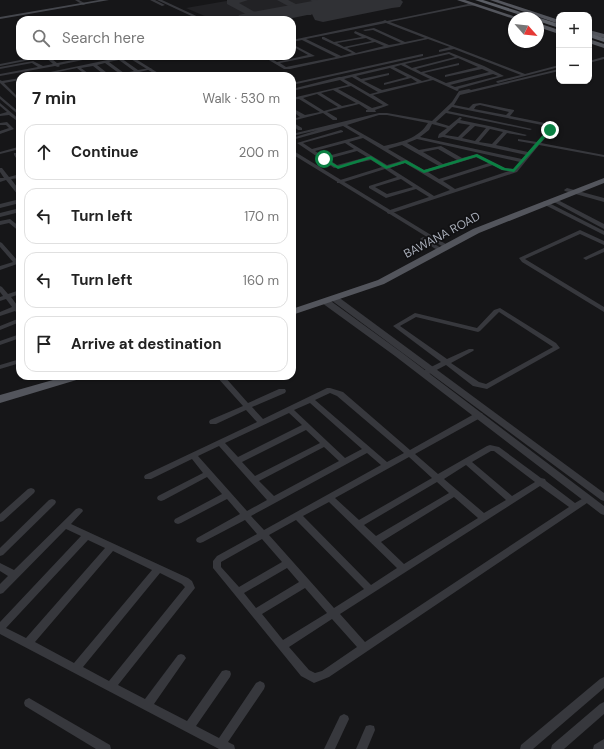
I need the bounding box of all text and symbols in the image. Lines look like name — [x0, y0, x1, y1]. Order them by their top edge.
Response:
north arrow — [508, 12, 544, 48]
map controls — [556, 12, 592, 84]
button: + — [556, 12, 592, 48]
search box — [16, 16, 296, 60]
icon: search — [30, 27, 52, 49]
text: Search here — [62, 28, 145, 48]
button: − — [556, 48, 592, 84]
text: 7 min — [32, 87, 76, 109]
text: Walk · 530 m — [202, 90, 280, 107]
route end — [541, 121, 559, 139]
icon: ahead — [33, 141, 55, 163]
text: Continue — [71, 142, 139, 162]
text: 200 m — [239, 144, 279, 161]
route start — [315, 150, 333, 168]
icon: left — [33, 205, 55, 227]
text: Turn left — [71, 206, 132, 226]
text: 170 m — [244, 208, 279, 225]
street label: BAWANA ROAD — [401, 208, 483, 262]
icon: left — [33, 269, 55, 291]
text: Turn left — [71, 270, 132, 290]
text: 160 m — [243, 272, 279, 289]
icon: arrive — [33, 333, 55, 355]
text: Arrive at destination — [71, 334, 222, 354]

